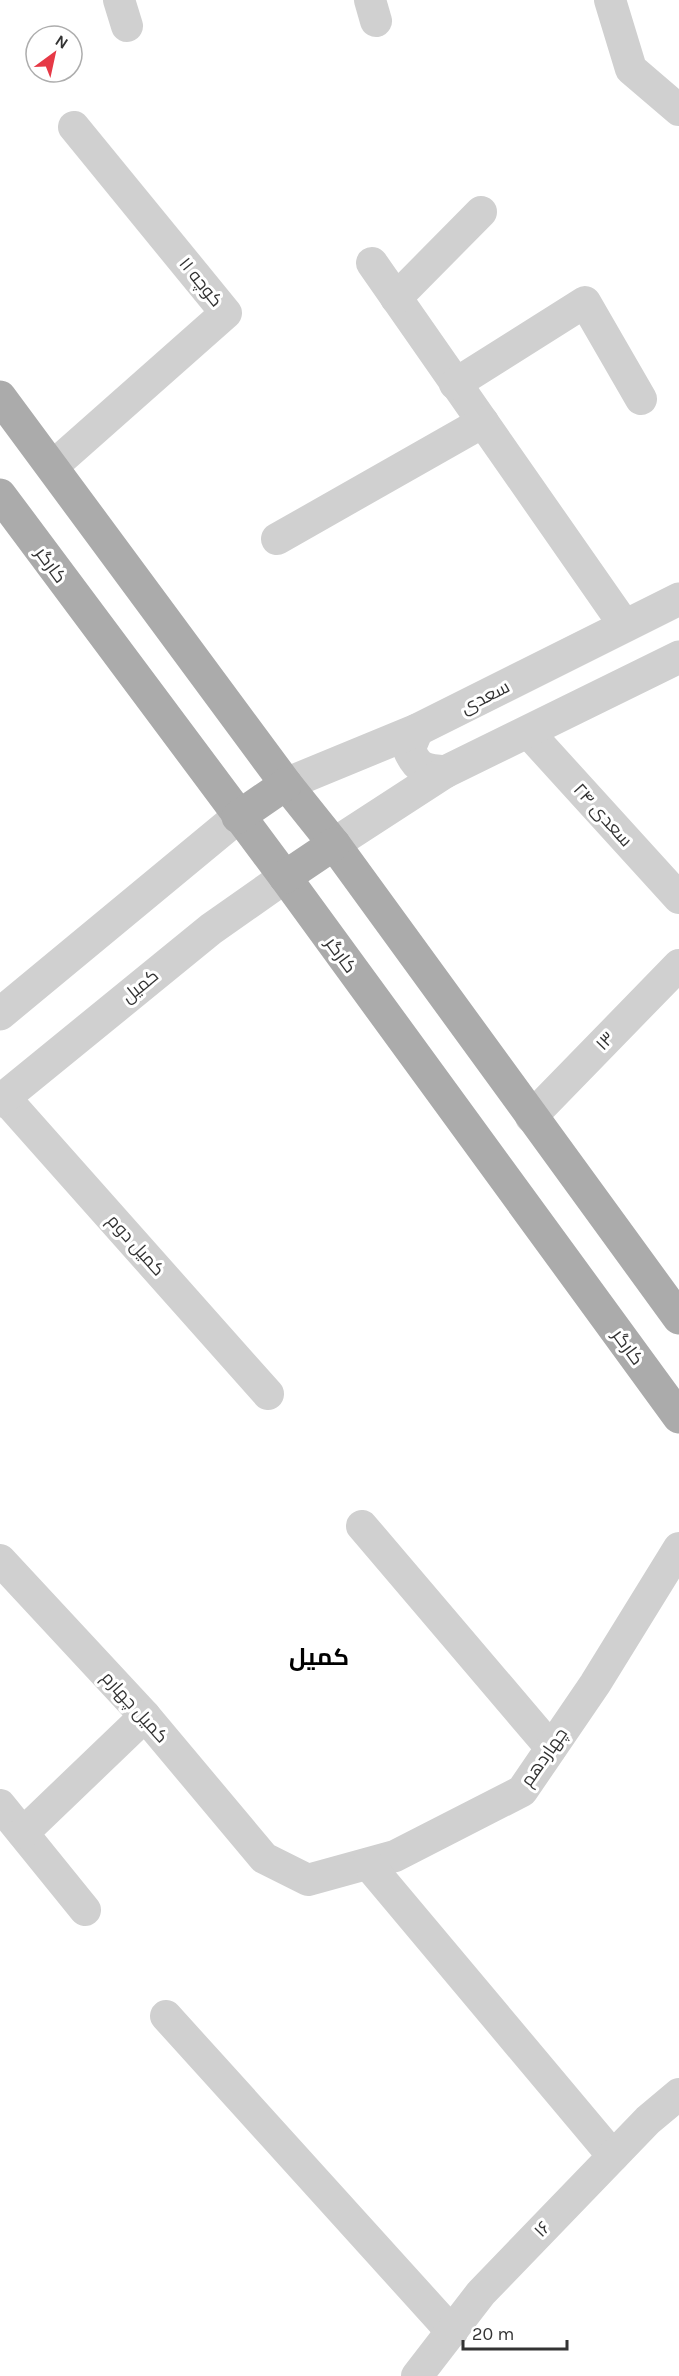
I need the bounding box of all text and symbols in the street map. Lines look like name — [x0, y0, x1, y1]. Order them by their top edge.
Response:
north arrow — [24, 24, 84, 84]
text: N — [52, 31, 72, 53]
street label: کوچه ۱۱ — [174, 253, 228, 312]
street label: کارگر — [30, 542, 71, 587]
street label: سعدی — [457, 675, 513, 719]
street label: سعدی ۲۴ — [569, 779, 637, 851]
street label: کارگر — [320, 932, 361, 977]
street label: کمیل — [117, 964, 163, 1008]
street label: ۱۳ — [591, 1027, 619, 1055]
street label: کمیل دوم — [102, 1210, 169, 1281]
street label: کارگر — [607, 1324, 648, 1369]
district label: کمیل — [289, 1643, 349, 1671]
street label: کمیل چهارم — [96, 1667, 173, 1748]
street label: چهاردهم — [516, 1723, 573, 1791]
street label: ۱۶ — [529, 2216, 555, 2242]
scale bar — [463, 2313, 566, 2351]
text: 20 m — [472, 2323, 514, 2345]

